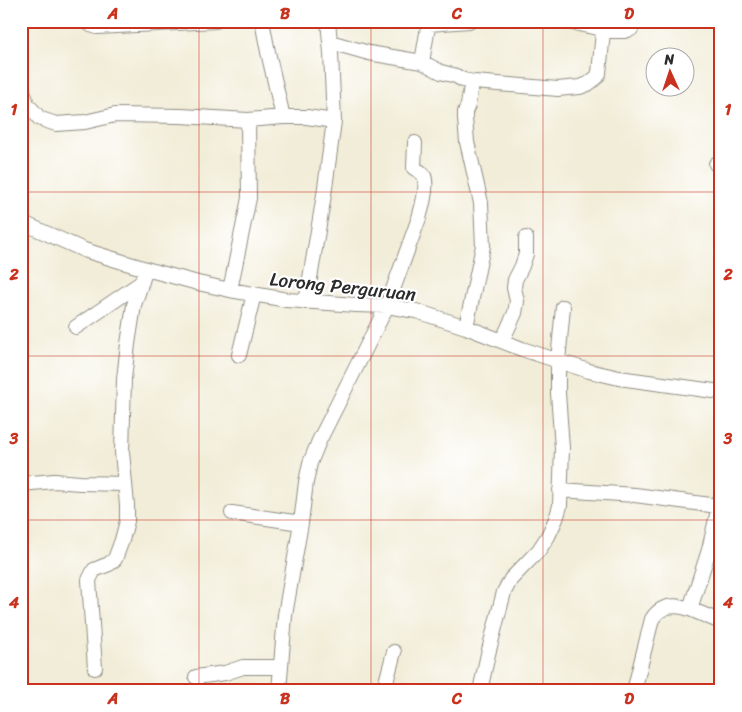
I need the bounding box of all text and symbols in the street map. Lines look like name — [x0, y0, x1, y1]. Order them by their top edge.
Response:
text: A — [107, 0, 118, 28]
text: B — [280, 0, 291, 28]
text: C — [451, 0, 463, 28]
text: D — [624, 0, 634, 28]
text: N — [663, 47, 675, 72]
north arrow — [644, 48, 694, 98]
text: 1 — [11, 95, 18, 124]
text: 1 — [725, 95, 732, 124]
text: 2 — [8, 260, 19, 289]
text: 2 — [722, 260, 733, 289]
street label: Lorong Perguruan — [268, 262, 418, 311]
text: 3 — [9, 424, 19, 453]
text: 3 — [723, 424, 733, 453]
text: 4 — [8, 588, 19, 617]
text: 4 — [722, 588, 733, 617]
text: A — [107, 684, 118, 712]
text: B — [280, 684, 291, 712]
text: C — [451, 684, 463, 712]
text: D — [624, 684, 634, 712]

